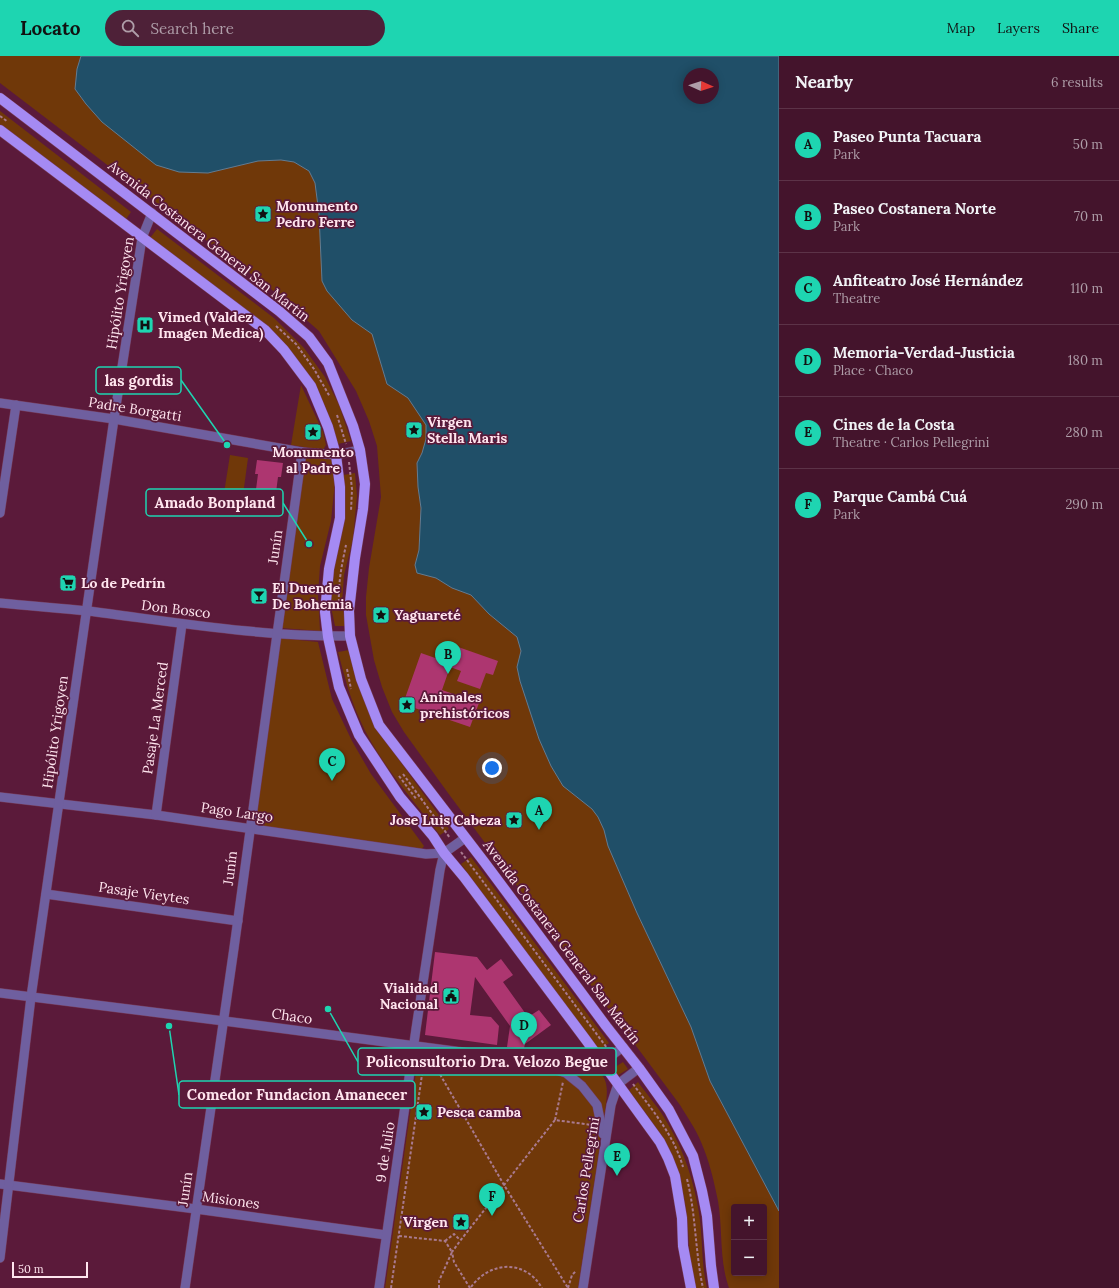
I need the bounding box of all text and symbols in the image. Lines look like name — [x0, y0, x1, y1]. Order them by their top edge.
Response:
search box — [105, 10, 385, 46]
text: Locato — [20, 16, 81, 40]
icon: search — [119, 17, 141, 39]
text: Search here — [151, 19, 234, 38]
text: Map — [947, 19, 975, 37]
text: Layers — [997, 19, 1040, 37]
text: Share — [1062, 19, 1099, 37]
north arrow — [683, 68, 719, 104]
text: Nearby — [795, 71, 853, 93]
text: 6 results — [1051, 74, 1103, 91]
text: Paseo Punta Tacuara — [833, 127, 981, 146]
text: A — [804, 136, 812, 153]
text: 50 m — [1073, 136, 1103, 153]
text: Park — [833, 146, 860, 163]
street label: Avenida Costanera General San Martín — [104, 156, 314, 326]
place label: Monumento Pedro Ferre — [276, 197, 358, 231]
text: Paseo Costanera Norte — [833, 199, 996, 218]
place icon: Monumento Pedro Ferre — [253, 204, 273, 224]
text: B — [804, 208, 812, 225]
text: 70 m — [1074, 208, 1103, 225]
text: Park — [833, 218, 860, 235]
street label: Hipólito Yrigoyen — [102, 235, 138, 351]
text: Anfiteatro José Hernández — [833, 271, 1023, 290]
text: C — [804, 280, 812, 297]
text: 110 m — [1070, 280, 1103, 297]
text: Theatre — [833, 290, 880, 307]
place label: Vimed (Valdez Imagen Medica) — [158, 308, 264, 342]
hospital icon: Vimed (Valdez Imagen Medica) — [135, 315, 155, 335]
text: Memoria-Verdad-Justicia — [833, 343, 1015, 362]
text: D — [803, 352, 813, 369]
text: 180 m — [1068, 352, 1103, 369]
text: Place · Chaco — [833, 362, 913, 379]
callout: las gordis — [96, 367, 181, 394]
text: las gordis — [105, 371, 173, 390]
street label: Padre Borgatti — [87, 393, 183, 425]
place label: Virgen Stella Maris — [427, 413, 507, 447]
text: Cines de la Costa — [833, 415, 955, 434]
place icon: Virgen Stella Maris — [404, 420, 424, 440]
place icon: Monumento al Padre — [303, 422, 323, 442]
text: E — [804, 424, 812, 441]
text: 280 m — [1066, 424, 1103, 441]
text: Theatre · Carlos Pellegrini — [833, 434, 989, 451]
place label: Monumento al Padre — [272, 443, 354, 477]
text: Parque Cambá Cuá — [833, 487, 967, 506]
callout: Amado Bonpland — [146, 489, 283, 516]
text: Amado Bonpland — [155, 493, 276, 512]
text: F — [804, 496, 812, 513]
text: 290 m — [1065, 496, 1103, 513]
text: Park — [833, 506, 860, 523]
street label: Junín — [264, 528, 286, 566]
supermarket icon: Lo de Pedrín — [58, 573, 78, 593]
place label: Lo de Pedrín — [81, 574, 166, 592]
place label: El Duende De Bohemia — [272, 579, 353, 613]
bar icon: El Duende De Bohemia — [249, 586, 269, 606]
street label: Don Bosco — [140, 596, 212, 622]
place icon: Yaguareté — [371, 605, 391, 625]
place label: Yaguareté — [394, 606, 461, 624]
pin: B — [435, 641, 461, 674]
street label: Pasaje La Merced — [138, 661, 172, 775]
street label: Hipólito Yrigoyen — [38, 674, 72, 790]
place label: Animales prehistóricos — [420, 688, 510, 722]
place icon: Animales prehistóricos — [397, 695, 417, 715]
pin: C — [319, 748, 345, 781]
your location — [482, 758, 502, 778]
pin: A — [526, 797, 552, 830]
street label: Pago Largo — [200, 798, 274, 826]
place icon: Jose Luis Cabeza — [504, 810, 524, 830]
place label: Jose Luis Cabeza — [390, 811, 502, 829]
street label: Avenida Costanera General San Martín — [479, 835, 645, 1048]
street label: Junín — [219, 849, 241, 887]
street label: Pasaje Vieytes — [97, 878, 191, 908]
place label: Vialidad Nacional — [380, 979, 439, 1013]
public building icon: Vialidad Nacional — [441, 986, 461, 1006]
street label: Chaco — [270, 1004, 314, 1028]
pin: D — [511, 1012, 537, 1045]
callout: Policonsultorio Dra. Velozo Begue — [358, 1048, 616, 1075]
text: Policonsultorio Dra. Velozo Begue — [366, 1052, 608, 1071]
callout: Comedor Fundacion Amanecer — [179, 1081, 415, 1108]
text: Comedor Fundacion Amanecer — [187, 1085, 408, 1104]
place icon: Pesca camba — [414, 1102, 434, 1122]
place label: Pesca camba — [437, 1103, 522, 1121]
street label: Carlos Pellegrini — [569, 1116, 603, 1224]
street label: 9 de Julio — [371, 1120, 399, 1184]
pin: E — [604, 1143, 630, 1176]
street label: Junín — [174, 1170, 196, 1208]
pin: F — [479, 1183, 505, 1216]
street label: Misiones — [201, 1187, 261, 1213]
map controls — [731, 1204, 767, 1276]
button: + — [731, 1204, 767, 1240]
place icon: Virgen — [451, 1212, 471, 1232]
place label: Virgen — [403, 1213, 448, 1231]
button: − — [731, 1240, 767, 1276]
scale bar — [12, 1260, 88, 1279]
text: 50 m — [18, 1262, 44, 1276]

